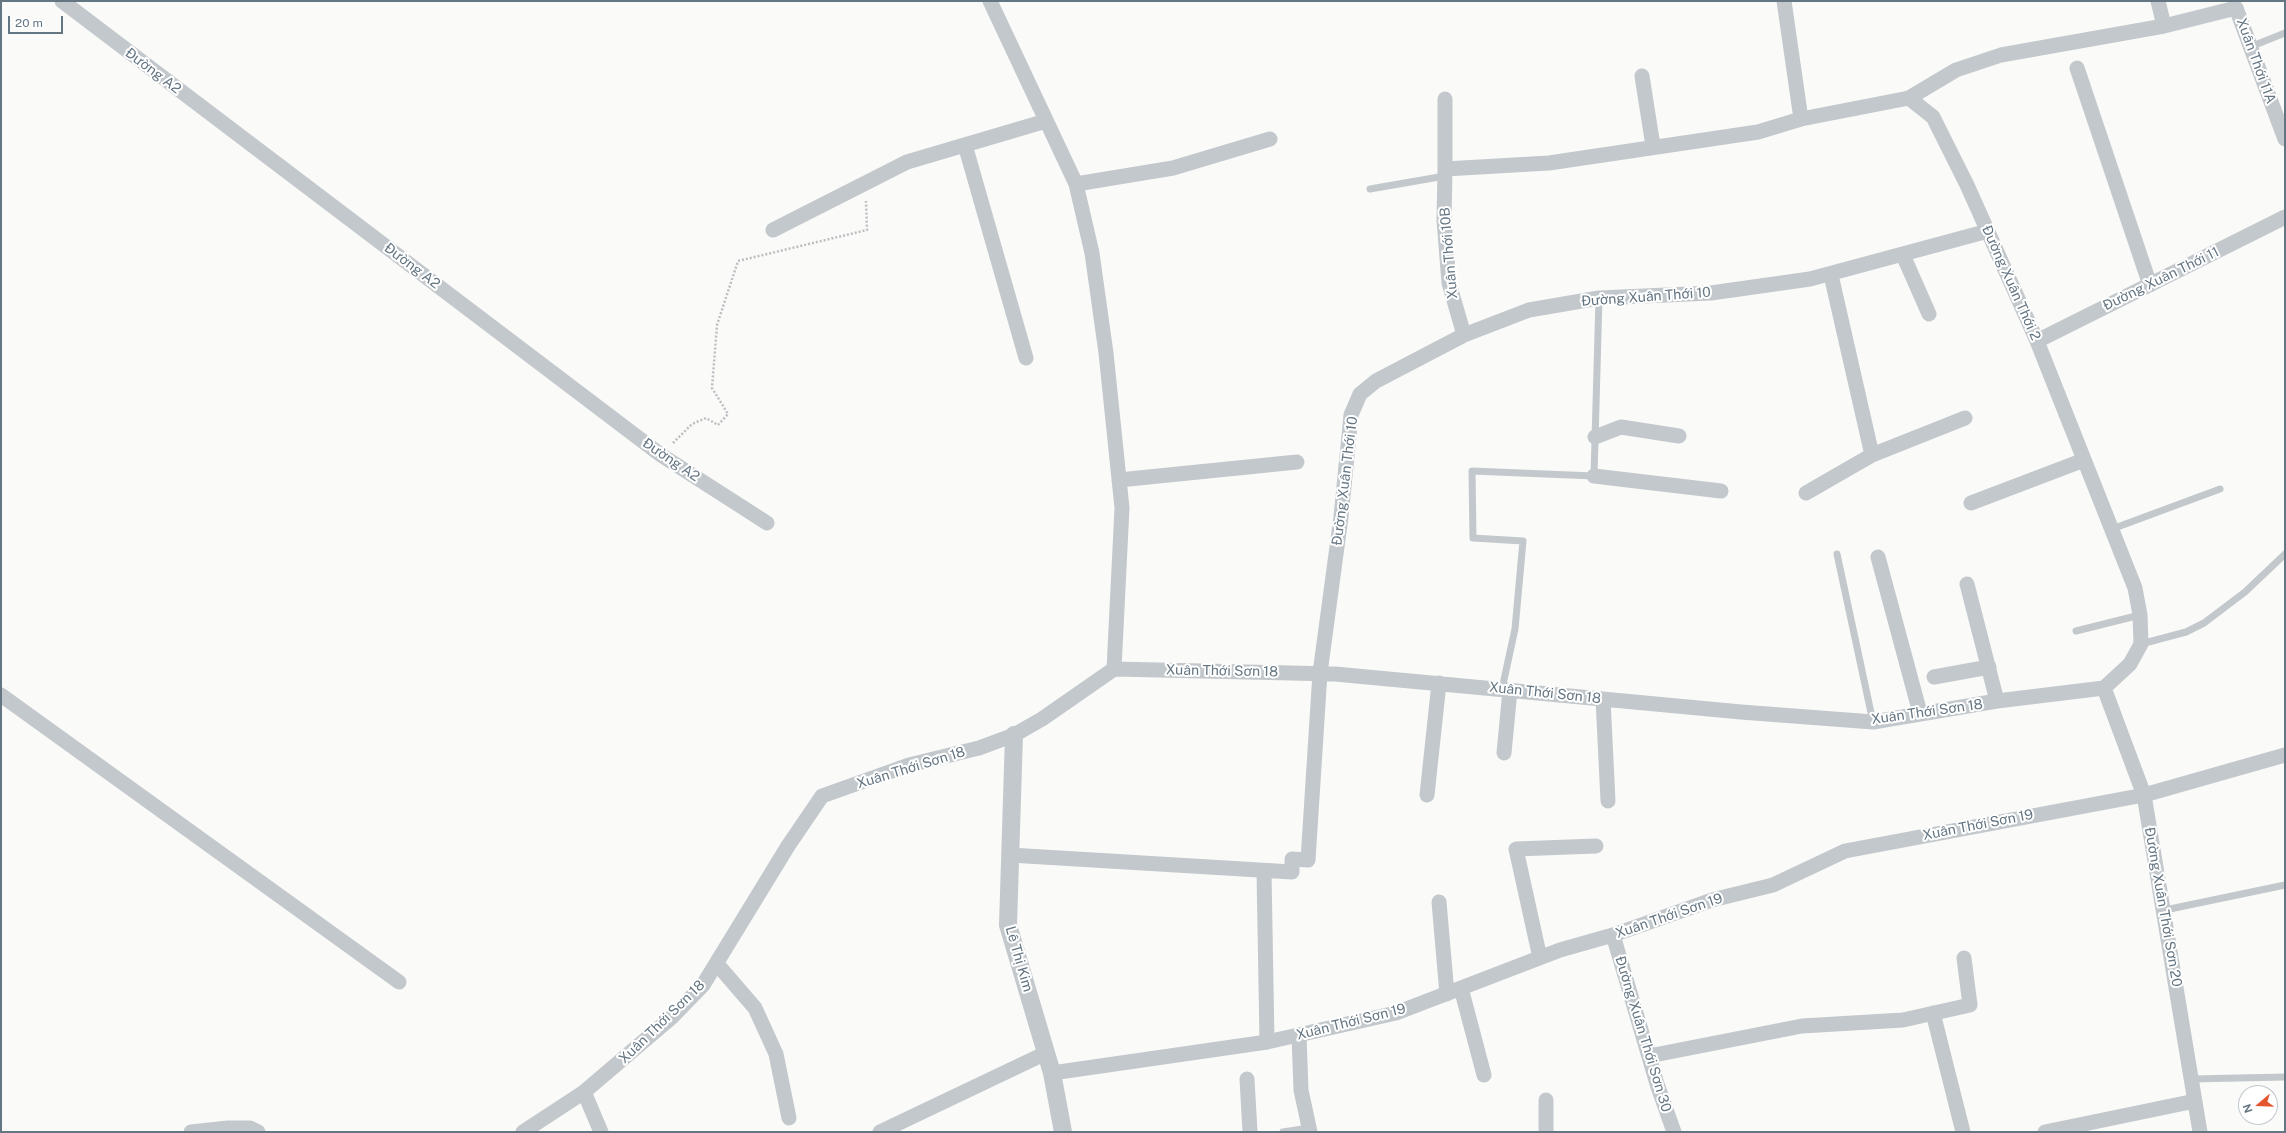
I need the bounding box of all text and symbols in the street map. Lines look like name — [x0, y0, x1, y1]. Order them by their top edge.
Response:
scale bar — [10, 8, 65, 34]
text: 20 m — [15, 16, 43, 30]
street label: Xuân Thới 11A — [2233, 16, 2279, 106]
street label: Đường A2 — [122, 45, 184, 97]
street label: Xuân Thới 10B — [1437, 206, 1461, 300]
street label: Đường Xuân Thới 2 — [1978, 223, 2044, 343]
street label: Đường A2 — [381, 240, 443, 292]
street label: Đường Xuân Thới 11 — [2100, 244, 2222, 314]
street label: Đường Xuân Thới 10 — [1581, 284, 1711, 310]
street label: Đường Xuân Thới 10 — [1329, 415, 1361, 547]
street label: Đường A2 — [639, 435, 703, 485]
street label: Xuân Thới Sơn 18 — [1166, 662, 1278, 680]
street label: Xuân Thới Sơn 18 — [1488, 679, 1602, 707]
street label: Xuân Thới Sơn 18 — [1870, 696, 1984, 728]
street label: Xuân Thới Sơn 18 — [855, 744, 967, 792]
street label: Xuân Thới Sơn 19 — [1921, 806, 2035, 844]
street label: Đường Xuân Thới Sơn 20 — [2141, 826, 2185, 988]
street label: Xuân Thới Sơn 19 — [1613, 890, 1725, 942]
street label: Lê Thị Kim — [1002, 924, 1036, 994]
street label: Đường Xuân Thới Sơn 30 — [1611, 954, 1675, 1114]
street label: Xuân Thới Sơn 18 — [616, 977, 708, 1067]
street label: Xuân Thới Sơn 19 — [1295, 1000, 1407, 1044]
north arrow — [2238, 1085, 2278, 1125]
text: N — [2241, 1103, 2255, 1115]

